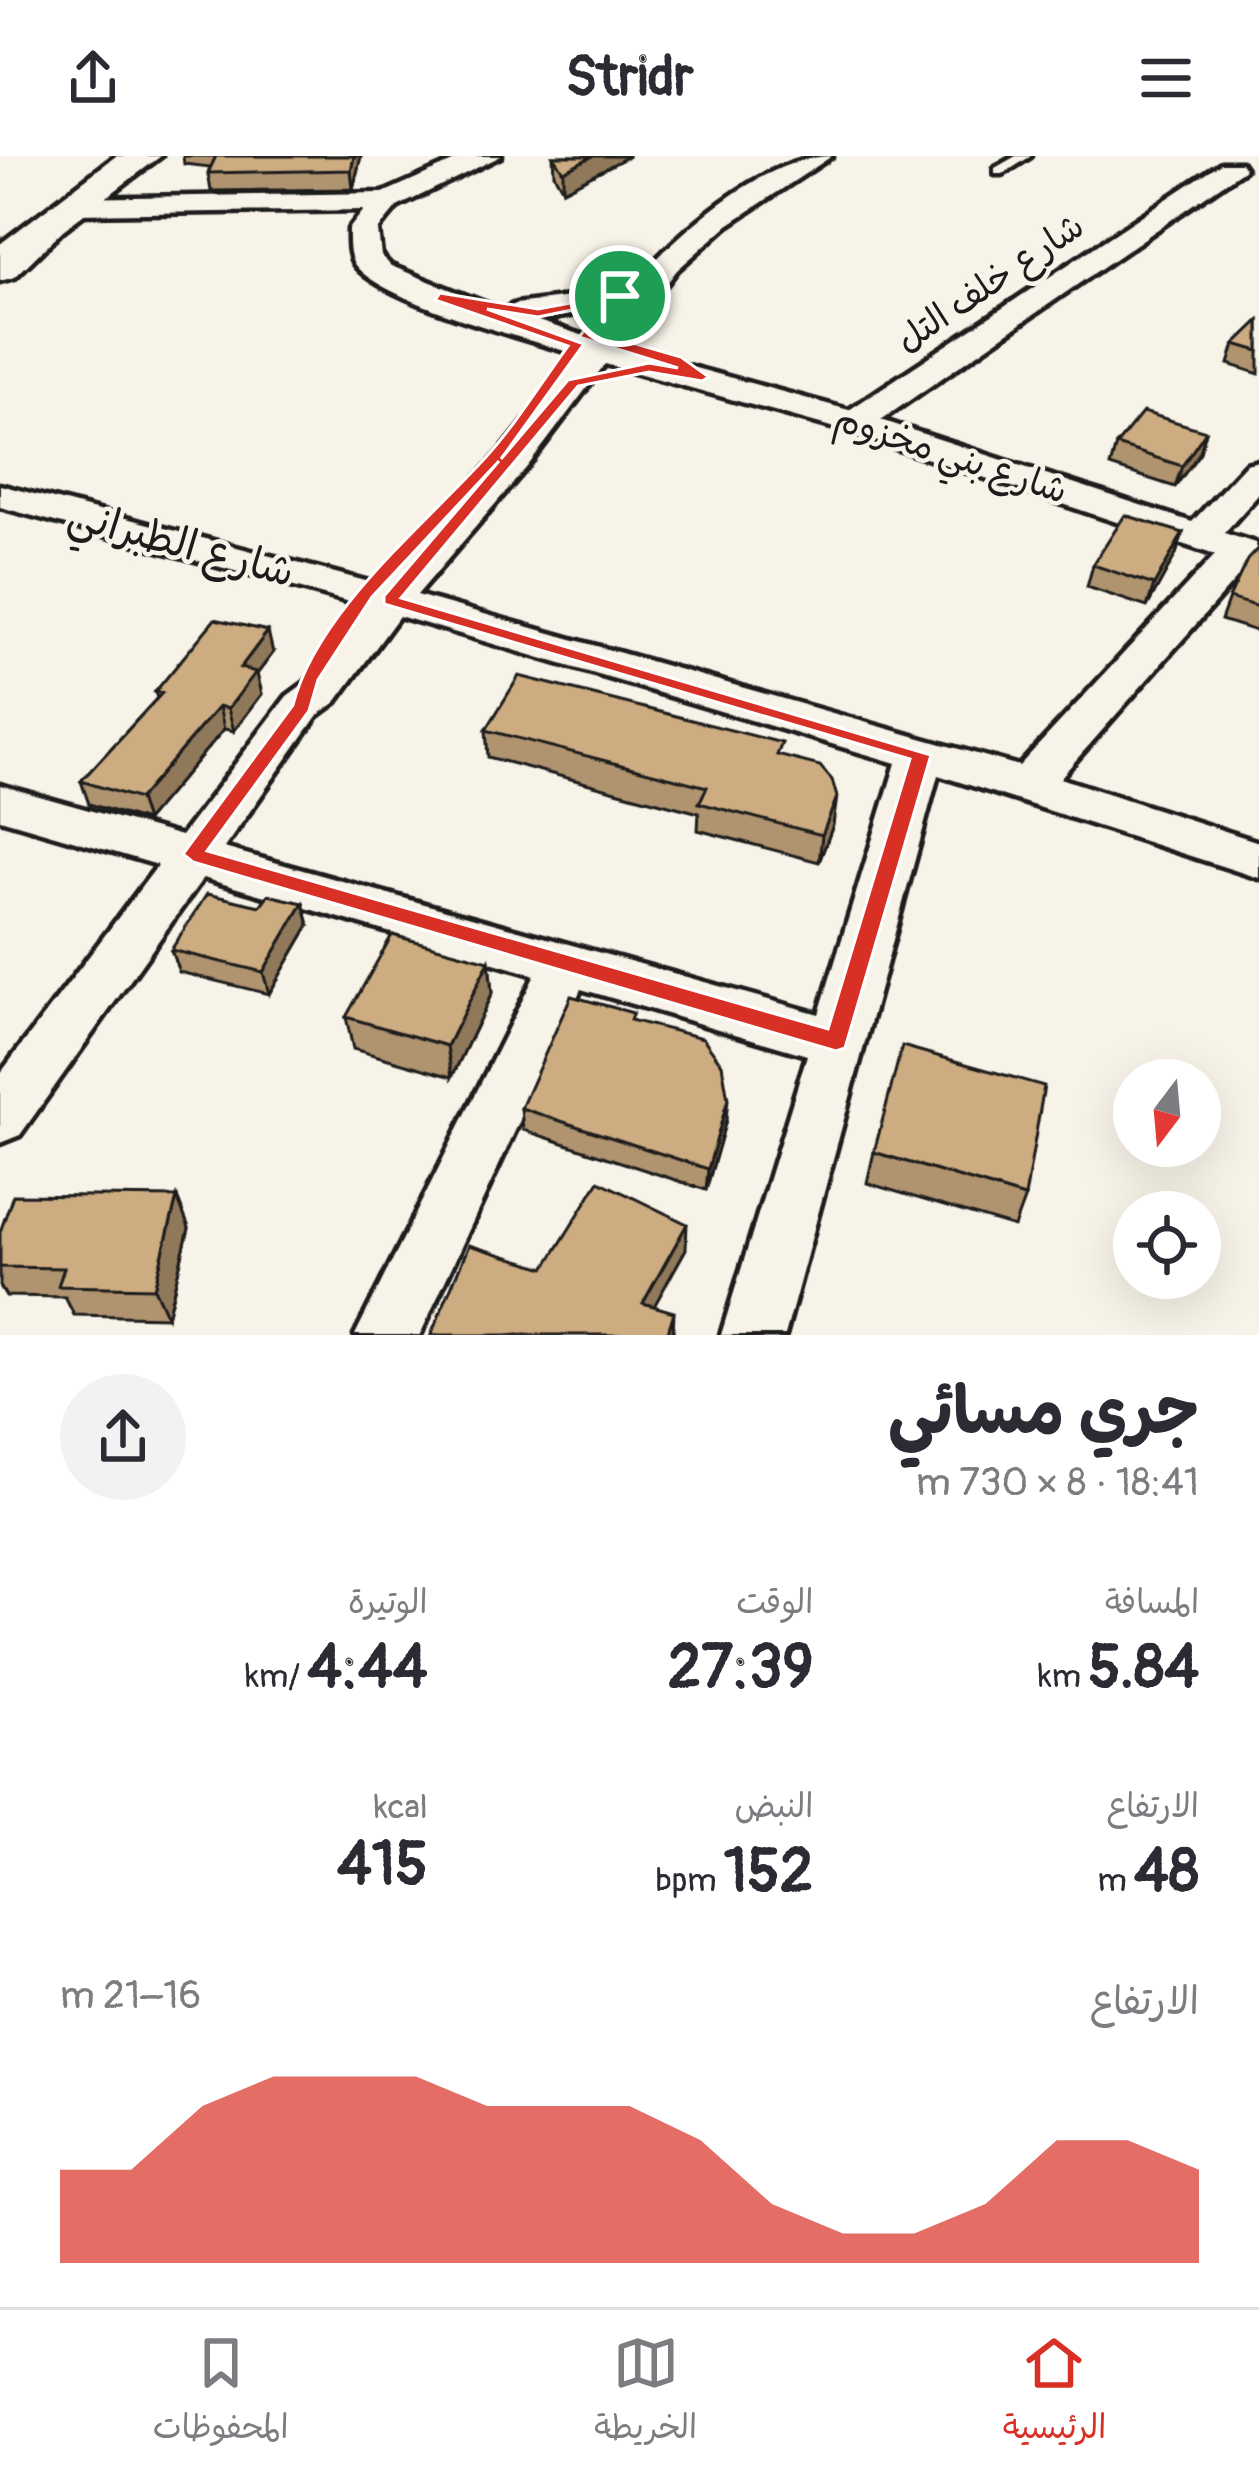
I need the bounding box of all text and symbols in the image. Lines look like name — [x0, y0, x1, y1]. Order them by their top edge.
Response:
text: Stridr — [566, 44, 693, 112]
icon: share — [60, 45, 126, 111]
icon: menu — [1133, 45, 1199, 111]
street label: شارع خلف التل — [887, 203, 1094, 364]
pin — [569, 245, 671, 347]
icon: arrive — [587, 263, 653, 329]
street label: شارع بني مخزوم — [826, 396, 1073, 521]
street label: شارع الطبراني — [60, 489, 300, 608]
north arrow — [1113, 1059, 1221, 1167]
map controls — [1113, 1059, 1221, 1299]
button: locate — [1113, 1191, 1221, 1299]
text: جري مسائي — [888, 1371, 1199, 1454]
button: share — [60, 1374, 186, 1500]
text: 18:41 · 8 × 730 m — [916, 1458, 1199, 1507]
text: الوتيرة — [348, 1582, 428, 1623]
text: الوقت — [736, 1582, 813, 1623]
text: المسافة — [1105, 1582, 1199, 1623]
text: 4:44 — [307, 1631, 428, 1706]
text: 27:39 — [668, 1631, 813, 1706]
text: 5.84 — [1088, 1631, 1199, 1706]
text: /km — [245, 1656, 307, 1697]
text: km — [1038, 1656, 1088, 1697]
text: النبض — [734, 1786, 813, 1827]
text: الارتفاع — [1106, 1786, 1199, 1827]
text: kcal — [374, 1787, 428, 1828]
text: 415 — [337, 1828, 428, 1903]
text: 152 — [724, 1835, 813, 1910]
text: 48 — [1134, 1835, 1199, 1910]
text: bpm — [656, 1860, 724, 1901]
text: m — [1097, 1860, 1134, 1901]
text: 16–21 m — [60, 1971, 201, 2020]
text: الارتفاع — [1090, 1977, 1199, 2026]
tab: المحفوظات — [153, 2330, 289, 2456]
tab: الخريطة — [594, 2330, 697, 2456]
tab: الرئيسية — [1003, 2330, 1106, 2456]

